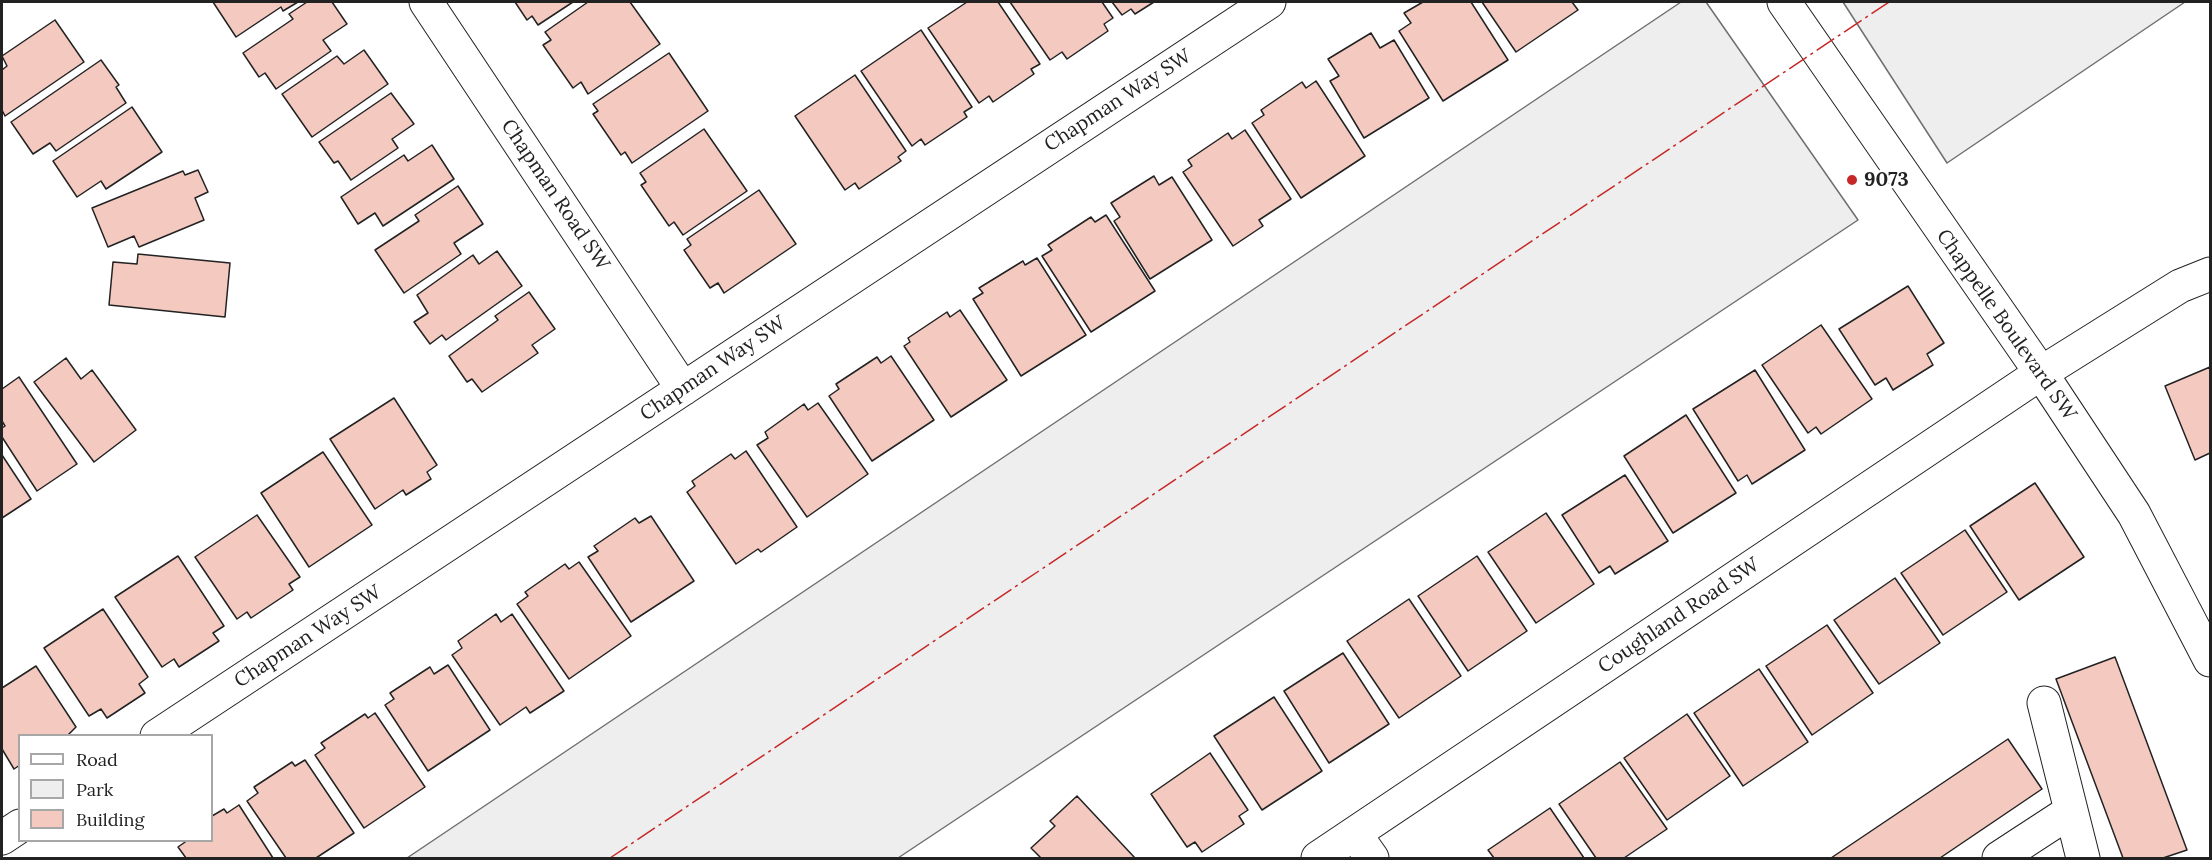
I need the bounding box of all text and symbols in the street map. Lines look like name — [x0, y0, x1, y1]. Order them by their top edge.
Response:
street label: Chapman Way SW — [1040, 45, 1196, 157]
street label: Chapman Road SW — [496, 115, 614, 275]
place label: 9073 — [1864, 168, 1909, 192]
marker: 9073 — [1845, 173, 1859, 187]
street label: Chappelle Boulevard SW — [1931, 225, 2081, 425]
street label: Chapman Way SW — [636, 311, 790, 427]
street label: Coughland Road SW — [1594, 553, 1764, 679]
street label: Chapman Way SW — [230, 581, 386, 693]
legend — [18, 734, 213, 842]
text: Road — [76, 748, 118, 771]
text: Park — [76, 778, 113, 801]
text: Building — [76, 808, 144, 831]

